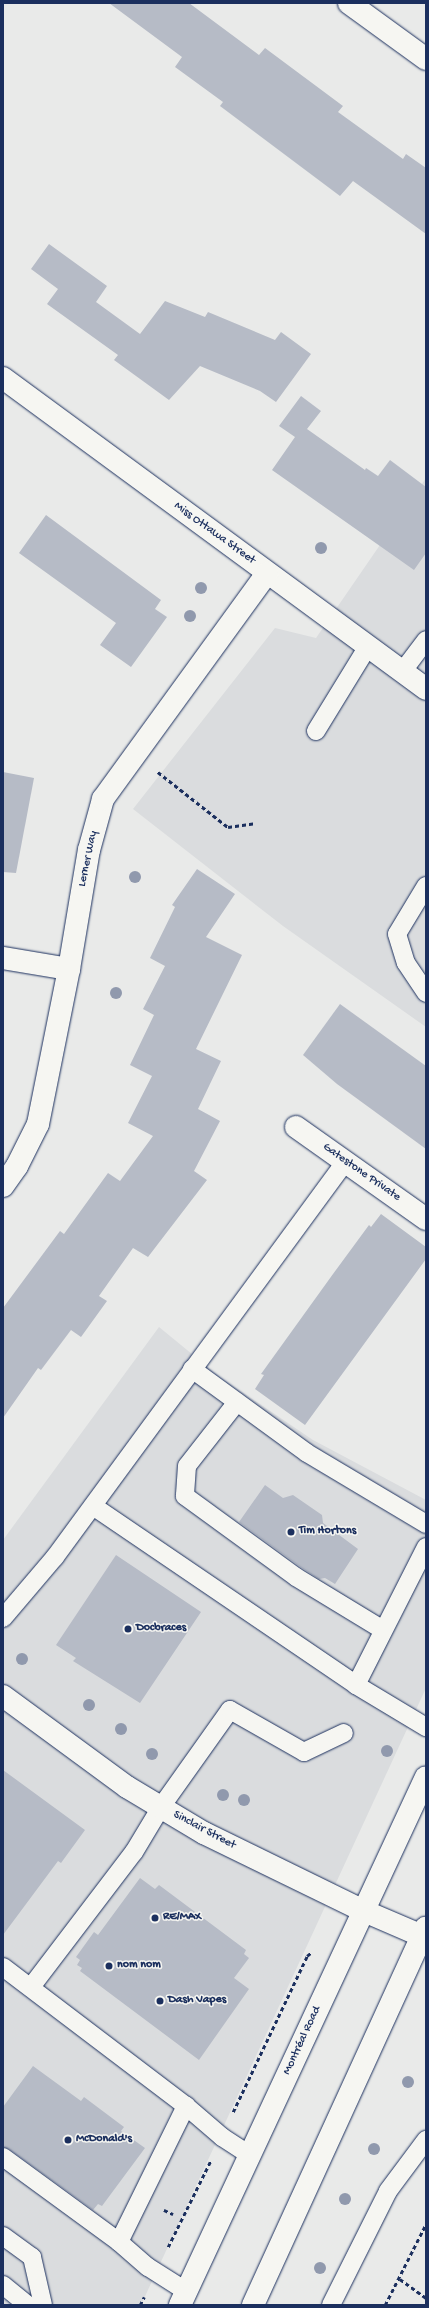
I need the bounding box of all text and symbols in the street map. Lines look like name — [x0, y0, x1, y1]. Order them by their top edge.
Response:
street label: Miss Ottawa Street — [170, 500, 258, 568]
street label: Lerner Way — [76, 830, 102, 888]
street label: Gatestone Private — [319, 1141, 403, 1205]
place label: Tim Hortons — [299, 1525, 356, 1539]
marker: Tim Hortons — [286, 1527, 296, 1537]
place label: Docbraces — [136, 1622, 186, 1636]
marker: Docbraces — [123, 1624, 133, 1634]
street label: Sinclair Street — [170, 1808, 238, 1854]
place label: RE/MAX — [163, 1911, 201, 1925]
marker: RE/MAX — [150, 1913, 160, 1923]
place label: nom nom — [117, 1959, 161, 1973]
marker: nom nom — [104, 1961, 114, 1971]
place label: Dash Vapes — [168, 1994, 226, 2008]
marker: Dash Vapes — [155, 1996, 165, 2006]
street label: Montréal Road — [281, 2004, 325, 2078]
place label: McDonald's — [76, 2133, 132, 2147]
marker: McDonald's — [63, 2135, 73, 2145]

